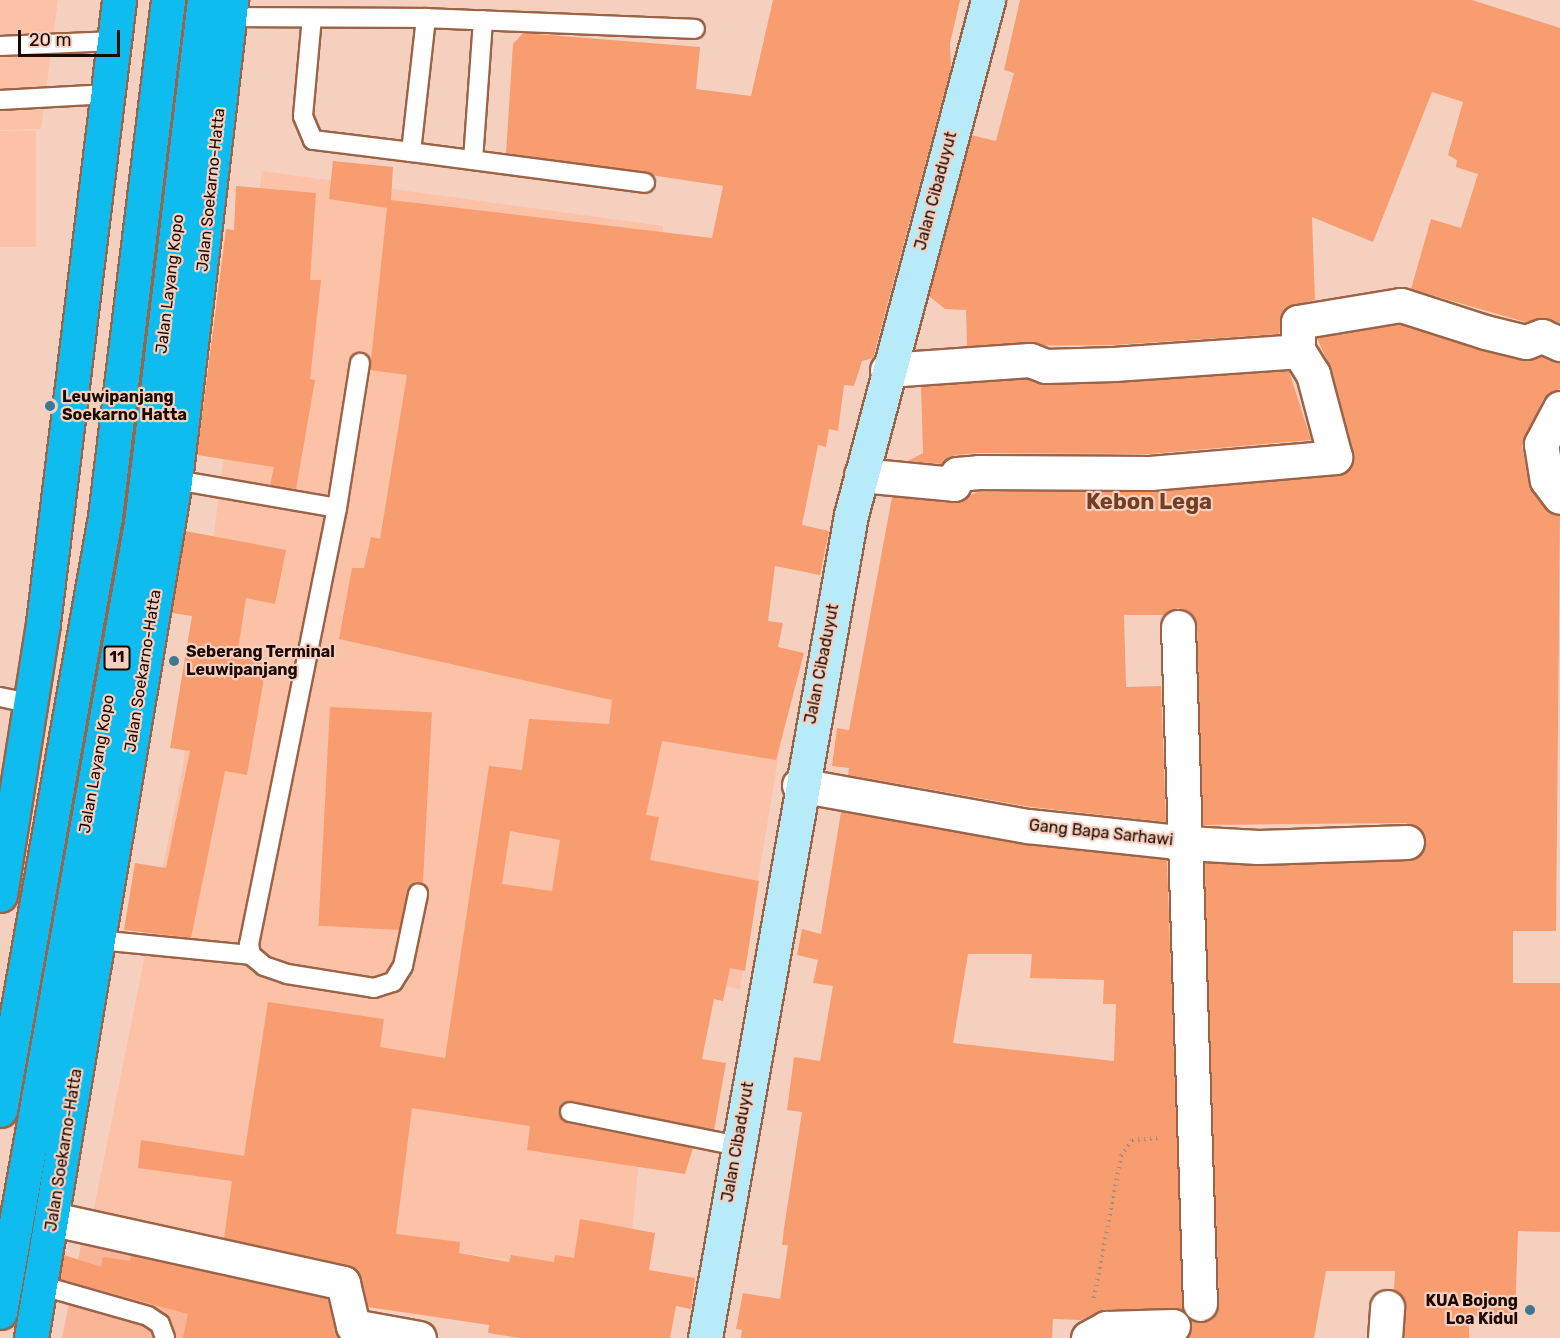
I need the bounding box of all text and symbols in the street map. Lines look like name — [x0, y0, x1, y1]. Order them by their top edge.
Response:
scale bar — [21, 18, 123, 56]
text: 20 m — [29, 29, 71, 51]
street label: Jalan Soekarno-Hatta — [193, 107, 229, 273]
street label: Jalan Cibaduyut — [911, 130, 961, 252]
street label: Jalan Layang Kopo — [152, 213, 188, 355]
place label: Leuwipanjang Soekarno Hatta — [62, 387, 187, 425]
marker: Leuwipanjang Soekarno Hatta — [43, 399, 57, 413]
district label: Kebon Lega — [1086, 489, 1212, 515]
street label: Jalan Soekarno-Hatta — [121, 588, 165, 754]
street label: Jalan Cibaduyut — [801, 602, 843, 726]
place label: Seberang Terminal Leuwipanjang — [186, 642, 335, 680]
road number: 11 — [104, 646, 130, 670]
marker: Seberang Terminal Leuwipanjang — [167, 654, 181, 668]
street label: Jalan Layang Kopo — [75, 693, 119, 835]
street label: Gang Bapa Sarhawi — [1028, 816, 1174, 850]
street label: Jalan Soekarno-Hatta — [42, 1067, 86, 1233]
street label: Jalan Cibaduyut — [718, 1080, 758, 1204]
place label: KUA Bojong Loa Kidul — [1425, 1291, 1518, 1329]
marker: KUA Bojong Loa Kidul — [1523, 1303, 1537, 1317]

